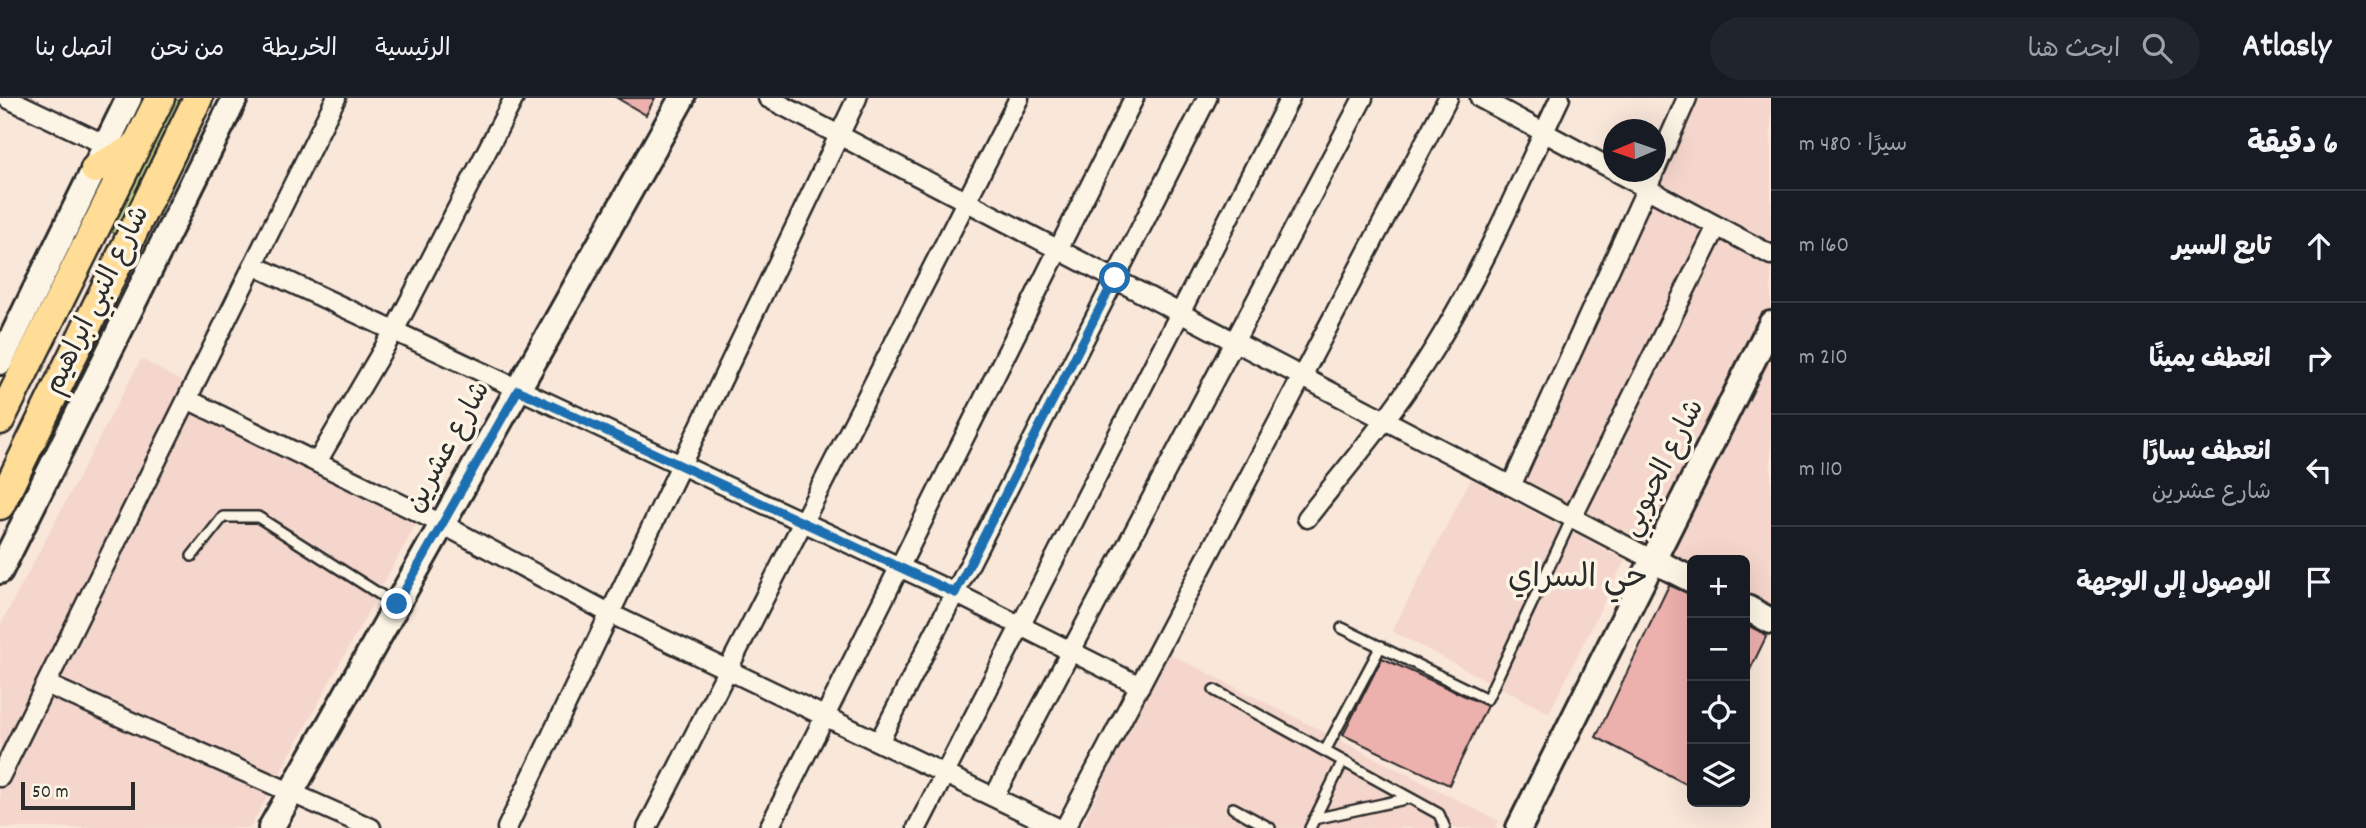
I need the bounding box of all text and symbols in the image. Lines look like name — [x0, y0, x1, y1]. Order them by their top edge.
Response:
search box — [1710, 17, 2200, 80]
text: Atlasly — [2242, 25, 2331, 72]
icon: search — [2138, 29, 2176, 67]
text: ابحث هنا — [2027, 32, 2120, 69]
text: اتصل بنا — [35, 33, 112, 67]
text: من نحن — [150, 33, 224, 67]
text: الخريطة — [262, 33, 337, 67]
text: الرئيسية — [375, 33, 451, 67]
north arrow — [1603, 119, 1666, 182]
text: 6 دقيقة — [2247, 125, 2338, 168]
text: سيرًا · 480 m — [1799, 129, 1907, 162]
street label: شارع النبي ابراهيم — [36, 200, 162, 402]
icon: ahead — [2300, 227, 2338, 265]
text: 160 m — [1799, 230, 1849, 263]
text: تابع السير — [2172, 230, 2271, 267]
route start — [1099, 262, 1130, 293]
icon: right — [2300, 339, 2338, 377]
text: 210 m — [1799, 342, 1848, 375]
text: انعطف يمينًا — [2149, 342, 2271, 379]
street label: شارع عشرين — [397, 375, 503, 521]
street label: شارع الحبوبي — [1613, 393, 1717, 545]
text: انعطف يسارًا — [2142, 435, 2271, 472]
icon: left — [2300, 451, 2338, 489]
text: 110 m — [1799, 454, 1843, 487]
text: شارع عشرين — [2152, 477, 2271, 510]
map controls — [1687, 555, 1750, 807]
button: + — [1687, 555, 1750, 618]
district label: حي السراي — [1508, 557, 1648, 603]
icon: arrive — [2300, 563, 2338, 601]
text: الوصول إلى الوجهة — [2076, 566, 2271, 603]
route end — [381, 588, 412, 619]
button: − — [1687, 618, 1750, 681]
button: locate — [1687, 681, 1750, 744]
button: layers — [1687, 744, 1750, 807]
scale bar — [21, 779, 135, 811]
text: 50 m — [32, 780, 69, 807]

